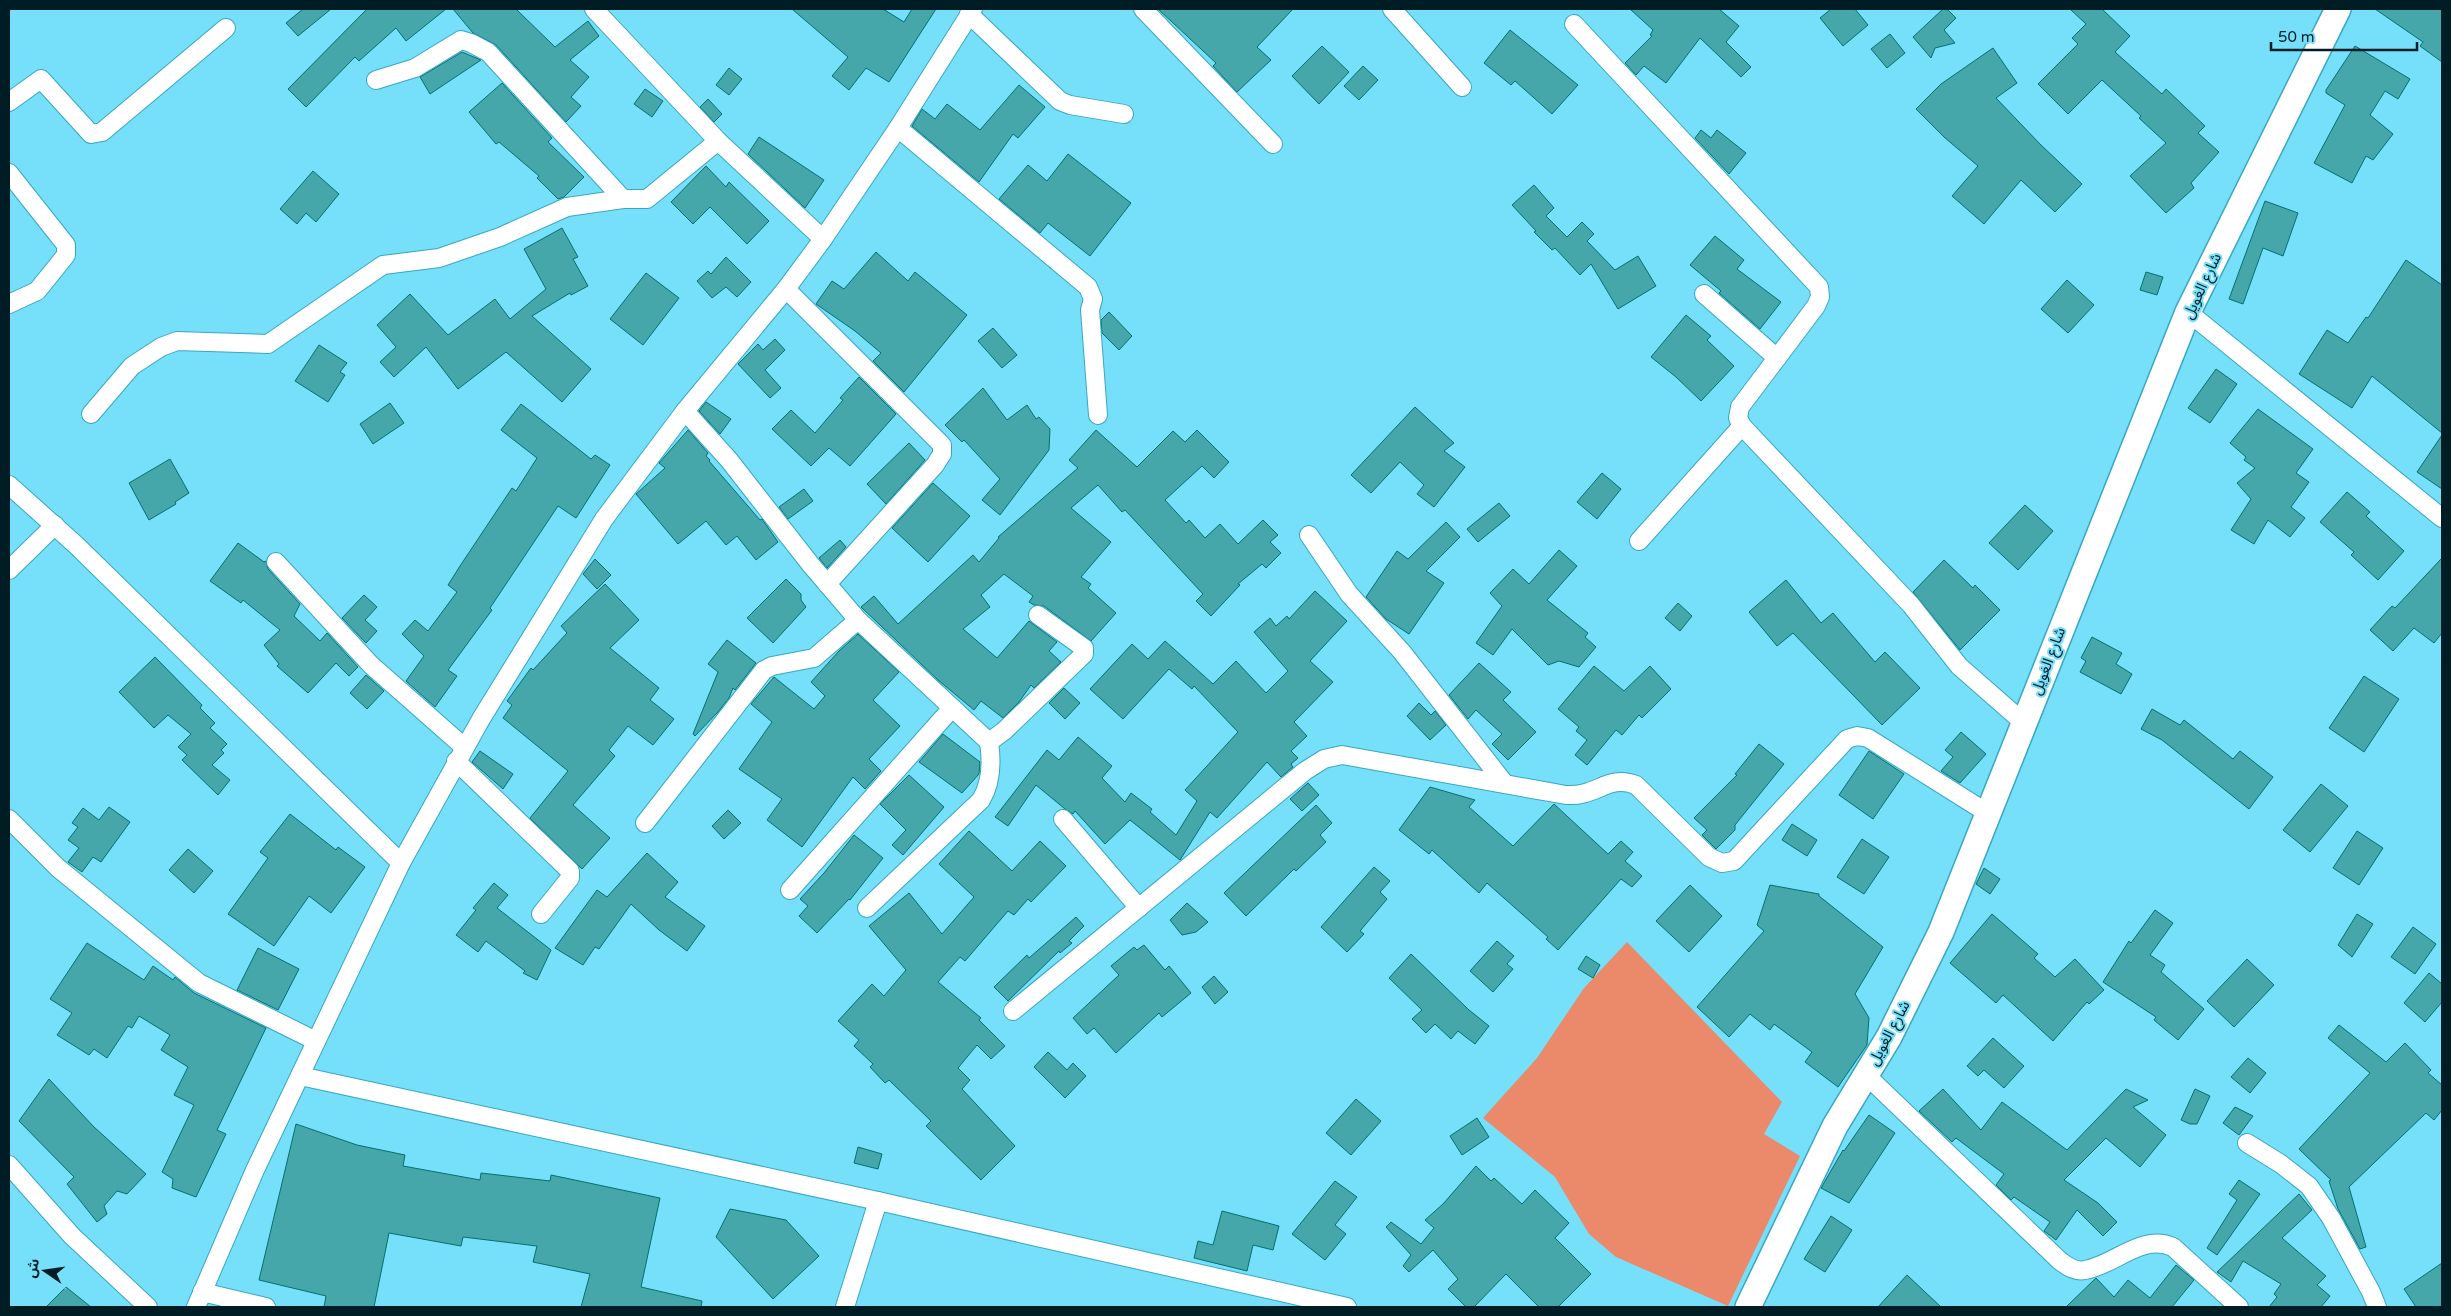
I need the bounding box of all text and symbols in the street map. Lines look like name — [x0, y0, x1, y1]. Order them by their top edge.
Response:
scale bar — [2271, 20, 2417, 52]
text: 50 m — [2278, 28, 2315, 46]
street label: شارع الغويل — [2179, 250, 2228, 323]
street label: شارع الغويل — [2027, 624, 2072, 698]
street label: شارع الغويل — [1864, 997, 1916, 1070]
north arrow — [20, 1246, 70, 1296]
text: ش — [22, 1257, 43, 1279]

